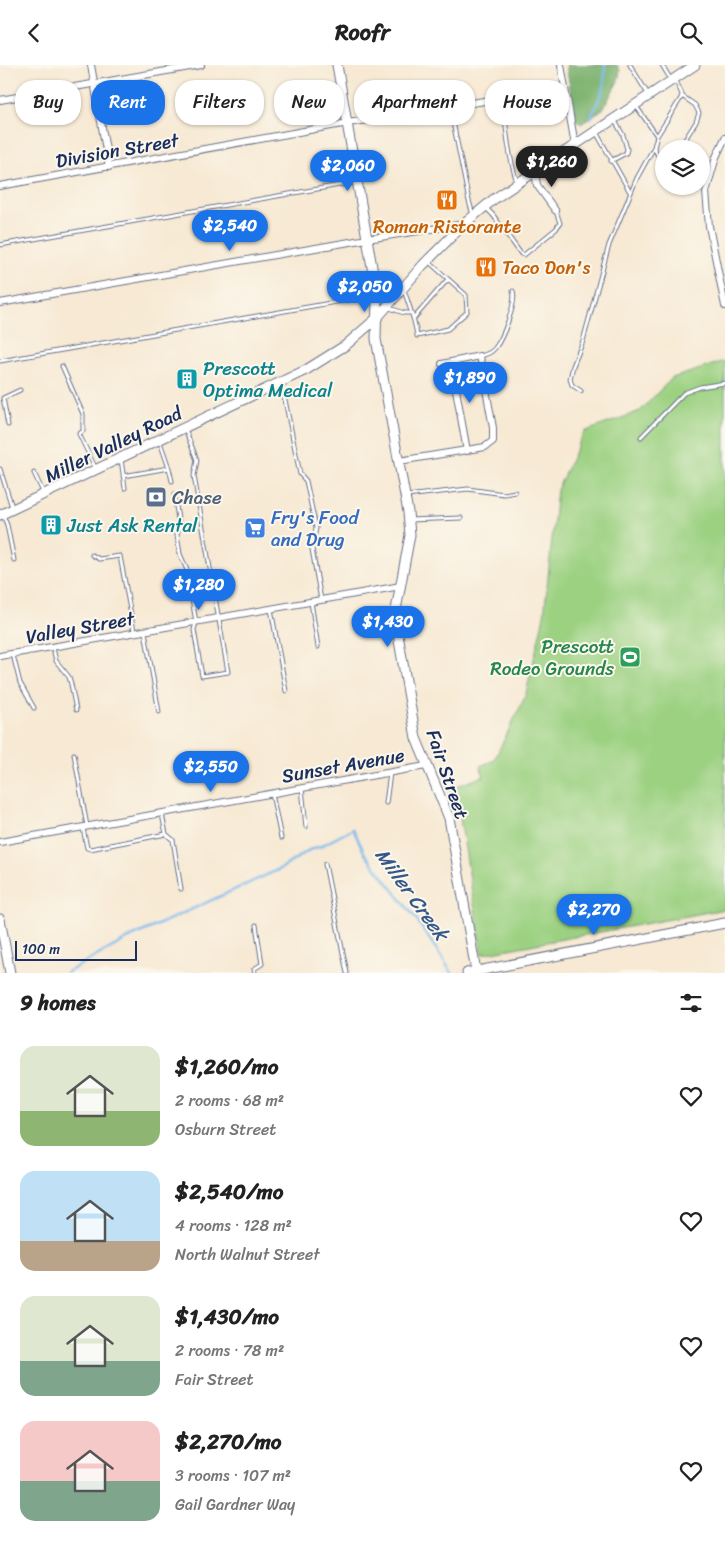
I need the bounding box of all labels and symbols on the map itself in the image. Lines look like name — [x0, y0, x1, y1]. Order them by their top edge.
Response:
street label: Division Street — [53, 123, 182, 178]
pin: $1,260 — [511, 145, 593, 188]
pin: $2,060 — [307, 149, 389, 192]
restaurant icon: Roman Ristorante — [435, 188, 459, 212]
pin: $2,540 — [189, 209, 271, 252]
place label: Roman Ristorante — [373, 210, 521, 243]
place label: Taco Don's — [502, 251, 591, 284]
restaurant icon: Taco Don's — [474, 255, 498, 279]
pin: $2,050 — [324, 271, 406, 313]
place label: Prescott Optima Medical — [203, 352, 333, 407]
pin: $1,890 — [429, 361, 511, 404]
building icon: Prescott Optima Medical — [175, 367, 199, 391]
street label: Miller Valley Road — [39, 396, 189, 492]
place label: Chase — [172, 481, 222, 514]
bank icon: Chase — [144, 485, 168, 509]
place label: Fry's Food and Drug — [271, 501, 361, 556]
place label: Just Ask Rental — [66, 509, 198, 542]
building icon: Just Ask Rental — [39, 513, 63, 537]
supermarket icon: Fry's Food and Drug — [243, 516, 267, 540]
pin: $1,280 — [158, 569, 240, 611]
street label: Valley Street — [23, 602, 138, 653]
pin: $1,430 — [347, 605, 429, 648]
place label: Prescott Rodeo Grounds — [490, 630, 614, 685]
sports icon: Prescott Rodeo Grounds — [618, 645, 642, 669]
street label: Fair Street — [417, 725, 478, 824]
street label: Sunset Avenue — [279, 738, 407, 793]
pin: $2,550 — [170, 751, 252, 793]
water label: Miller Creek — [366, 840, 459, 950]
pin: $2,270 — [553, 893, 635, 936]
scale bar — [15, 938, 138, 961]

